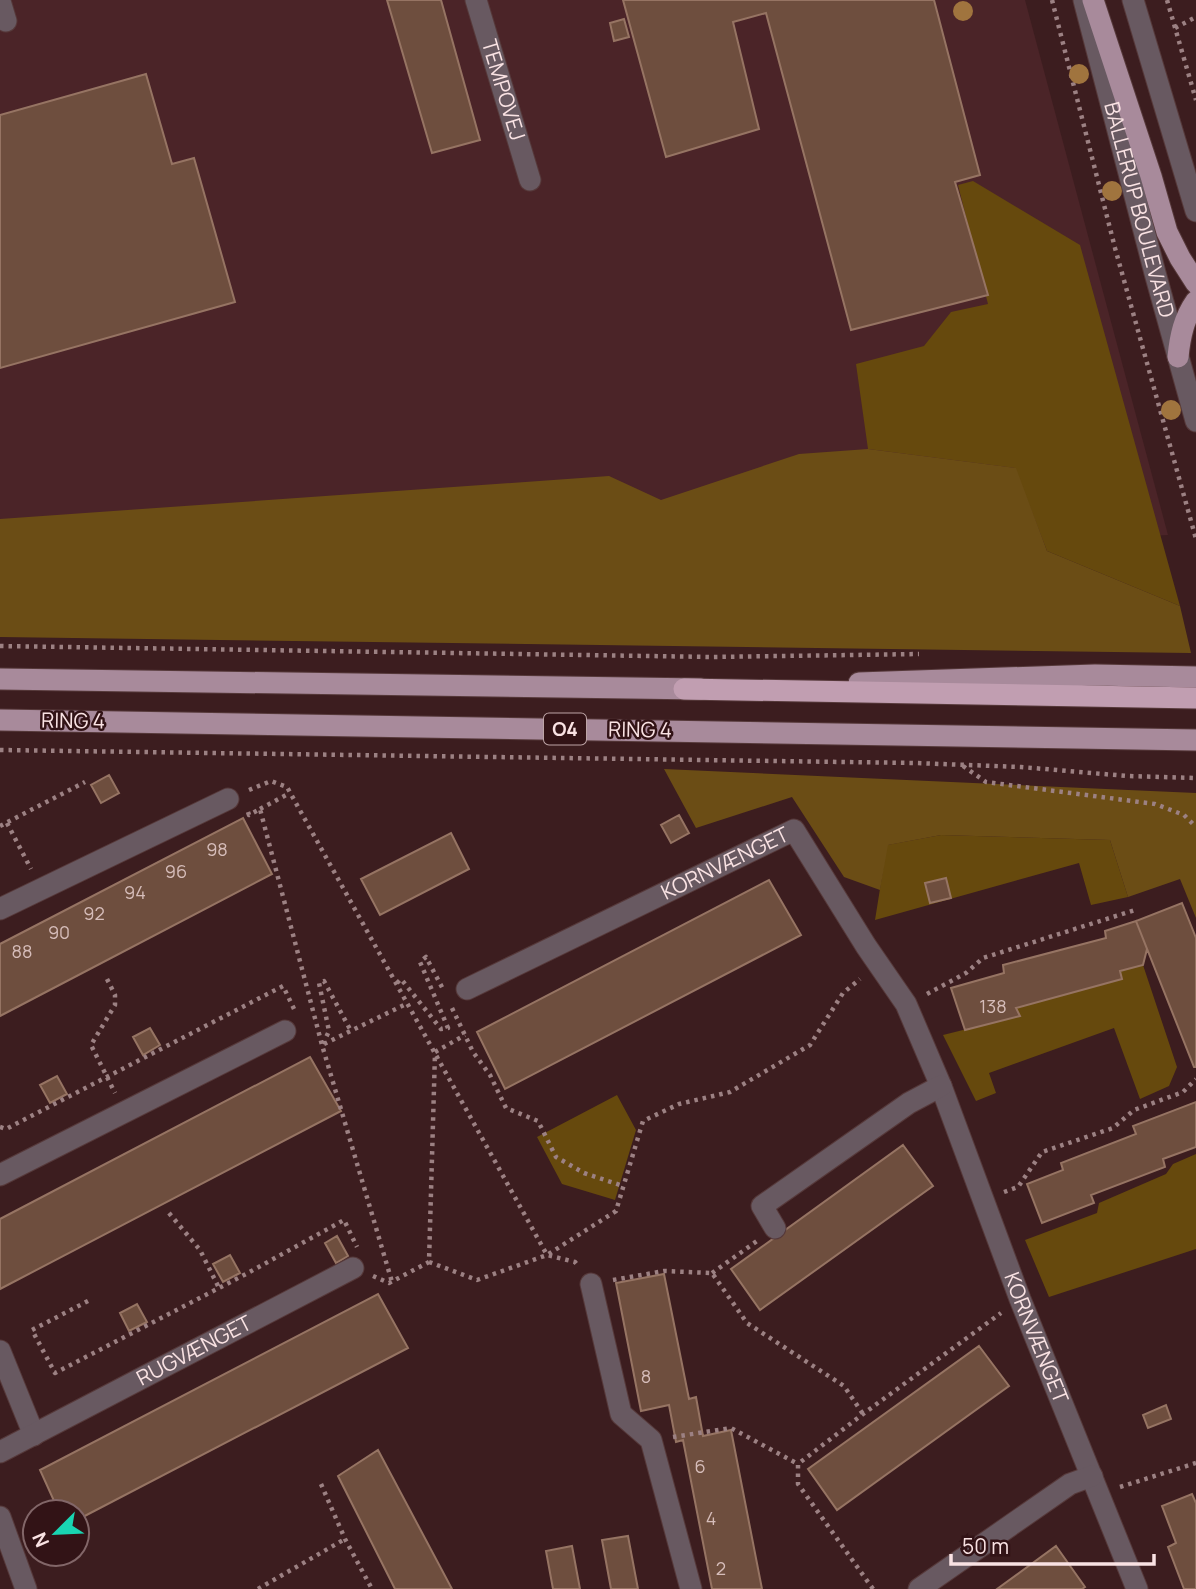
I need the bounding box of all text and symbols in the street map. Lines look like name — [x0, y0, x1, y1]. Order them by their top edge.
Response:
street label: TEMPOVEJ — [476, 36, 532, 144]
street label: BALLERUP BOULEVARD — [1098, 99, 1182, 321]
street label: RING 4 — [41, 705, 105, 735]
road number: O4 — [544, 714, 586, 744]
street label: RING 4 — [608, 714, 672, 744]
street label: KORNVÆNGET — [656, 819, 794, 906]
house number: 98 — [206, 837, 228, 861]
house number: 96 — [165, 859, 187, 883]
house number: 94 — [124, 880, 146, 904]
house number: 92 — [83, 901, 105, 925]
house number: 90 — [48, 920, 70, 944]
house number: 88 — [12, 939, 32, 963]
house number: 138 — [979, 994, 1007, 1018]
street label: KORNVÆNGET — [998, 1268, 1076, 1408]
street label: RUGVÆNGET — [131, 1308, 257, 1392]
house number: 8 — [641, 1364, 651, 1388]
house number: 6 — [694, 1454, 706, 1478]
north arrow — [21, 1498, 91, 1568]
house number: 4 — [706, 1506, 716, 1530]
scale bar — [951, 1522, 1154, 1566]
text: N — [26, 1528, 55, 1551]
text: 50 m — [962, 1532, 1009, 1560]
house number: 2 — [716, 1556, 726, 1580]

